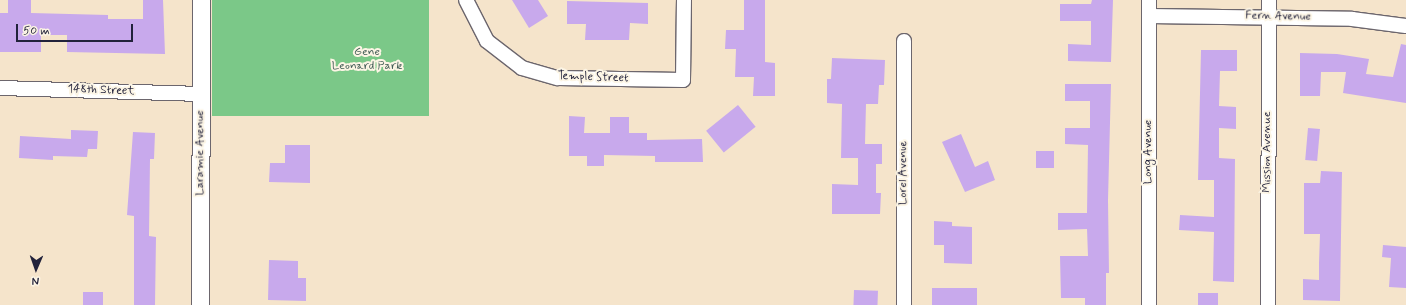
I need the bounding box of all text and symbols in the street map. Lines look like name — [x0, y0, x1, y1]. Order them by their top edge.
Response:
street label: Fern Avenue — [1244, 9, 1312, 25]
scale bar — [18, 16, 135, 42]
text: 50 m — [23, 23, 50, 39]
park label: Gene Leonard Park — [332, 46, 402, 74]
street label: Temple Street — [556, 70, 630, 86]
street label: 148th Street — [67, 83, 135, 99]
street label: Laramie Avenue — [194, 110, 208, 196]
street label: Mission Avenue — [1261, 113, 1275, 191]
street label: Long Avenue — [1142, 119, 1156, 185]
street label: Lorel Avenue — [897, 140, 911, 206]
north arrow — [16, 249, 56, 289]
text: N — [32, 274, 39, 288]

